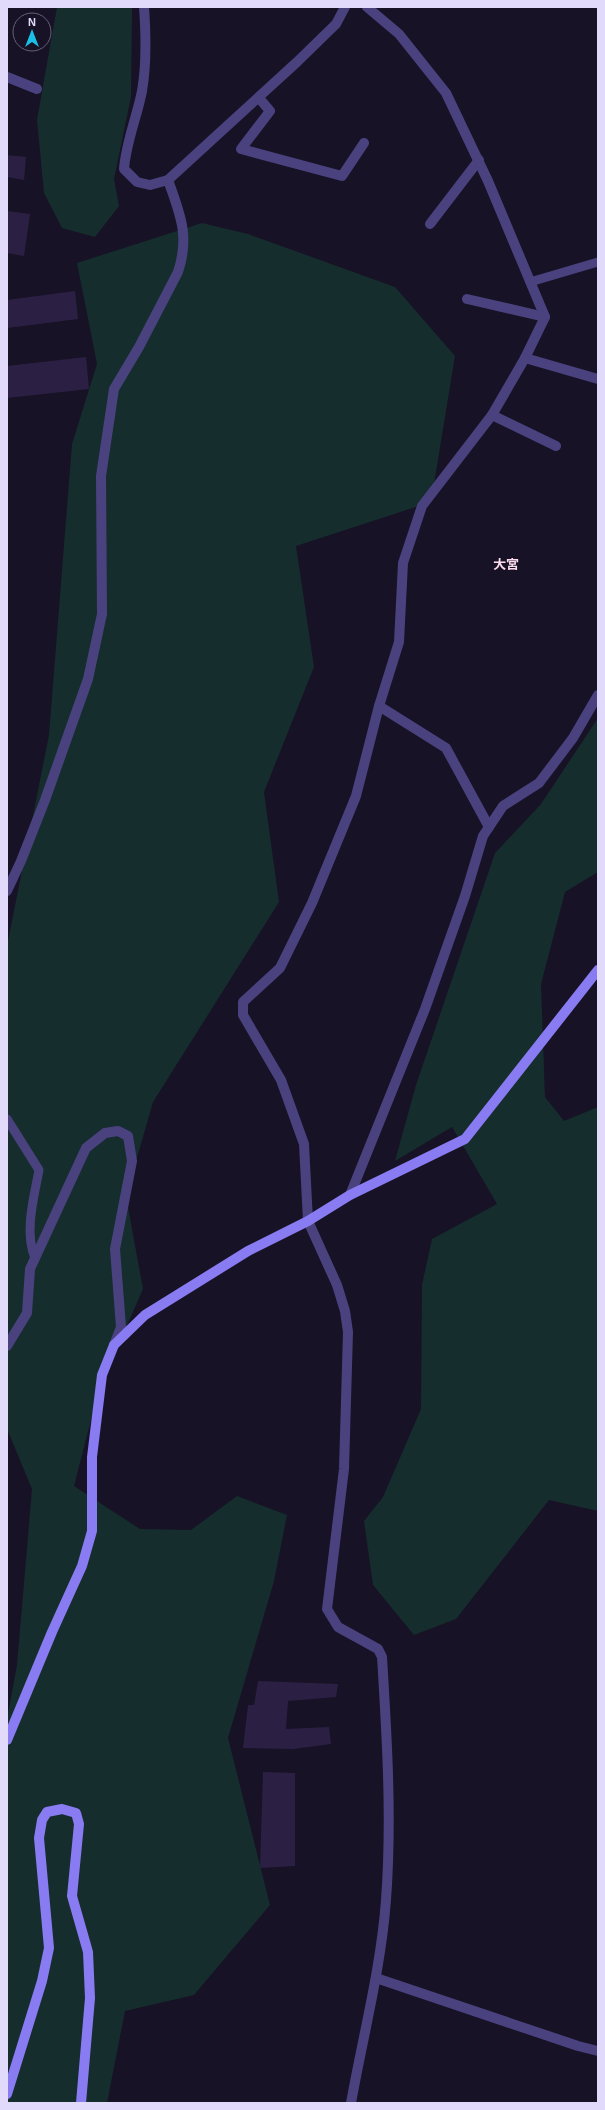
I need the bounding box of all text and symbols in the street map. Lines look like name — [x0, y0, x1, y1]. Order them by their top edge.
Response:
north arrow — [12, 12, 52, 52]
text: N — [28, 16, 36, 28]
district label: 大宮 — [493, 557, 519, 572]

